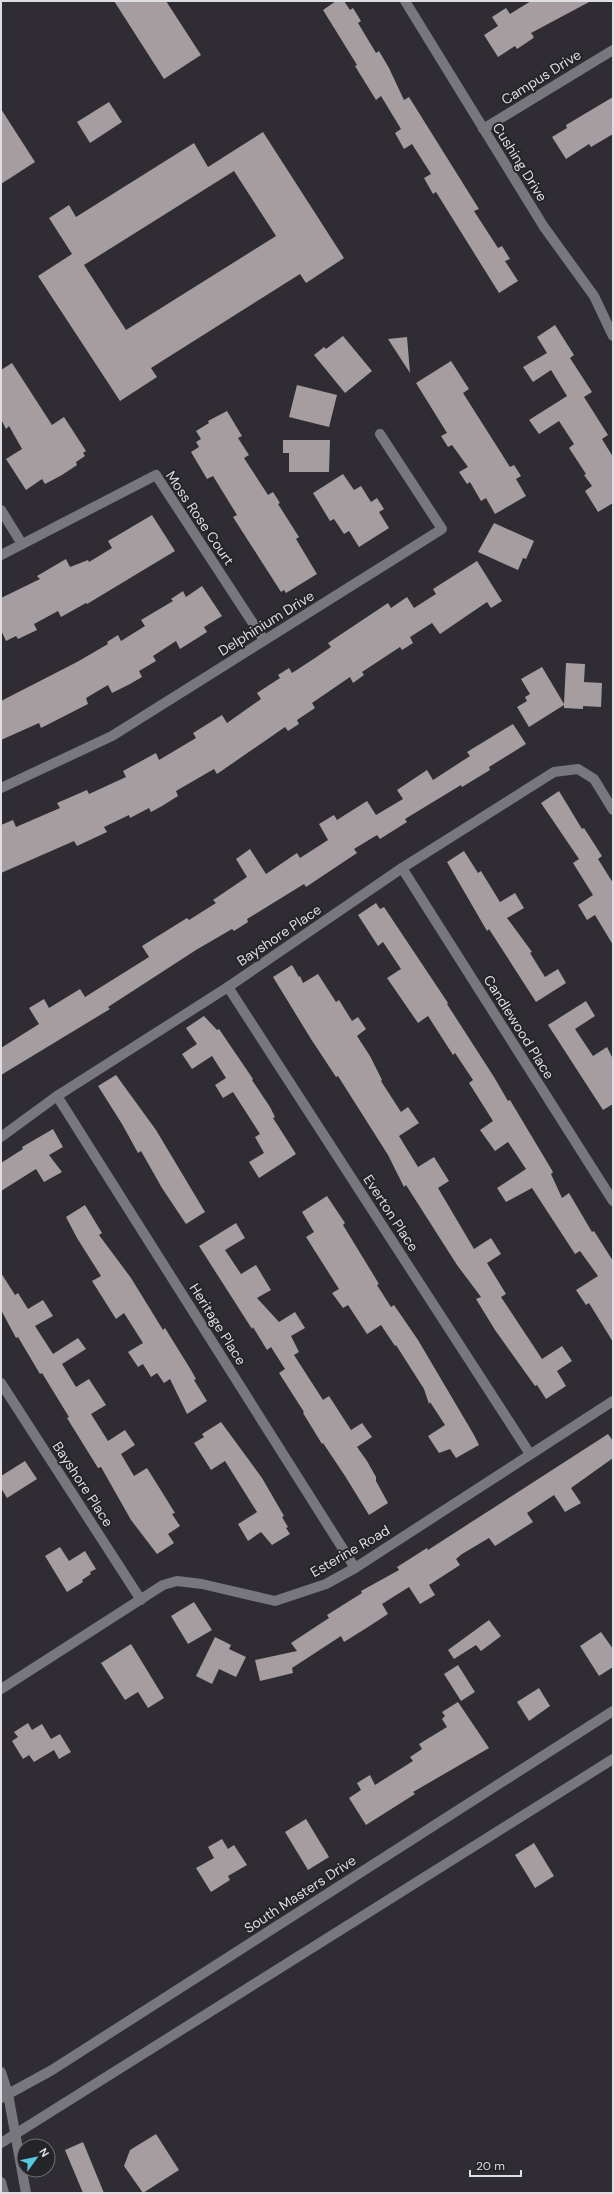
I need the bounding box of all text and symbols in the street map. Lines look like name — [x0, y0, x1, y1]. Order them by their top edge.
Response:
street label: Campus Drive — [498, 45, 584, 109]
street label: Cushing Drive — [489, 119, 551, 205]
street label: Moss Rose Court — [162, 467, 238, 569]
street label: Delphinium Drive — [215, 586, 317, 660]
street label: Bayshore Place — [233, 900, 325, 970]
street label: Candlewood Place — [480, 972, 558, 1083]
street label: Everton Place — [359, 1171, 423, 1255]
street label: Heritage Place — [186, 1280, 250, 1368]
street label: Bayshore Place — [49, 1438, 117, 1530]
street label: Esterine Road — [307, 1521, 393, 1581]
street label: South Masters Drive — [241, 1851, 360, 1937]
north arrow — [16, 2138, 56, 2178]
text: N — [36, 2145, 52, 2160]
scale bar — [470, 2152, 521, 2178]
text: 20 m — [476, 2158, 505, 2174]

